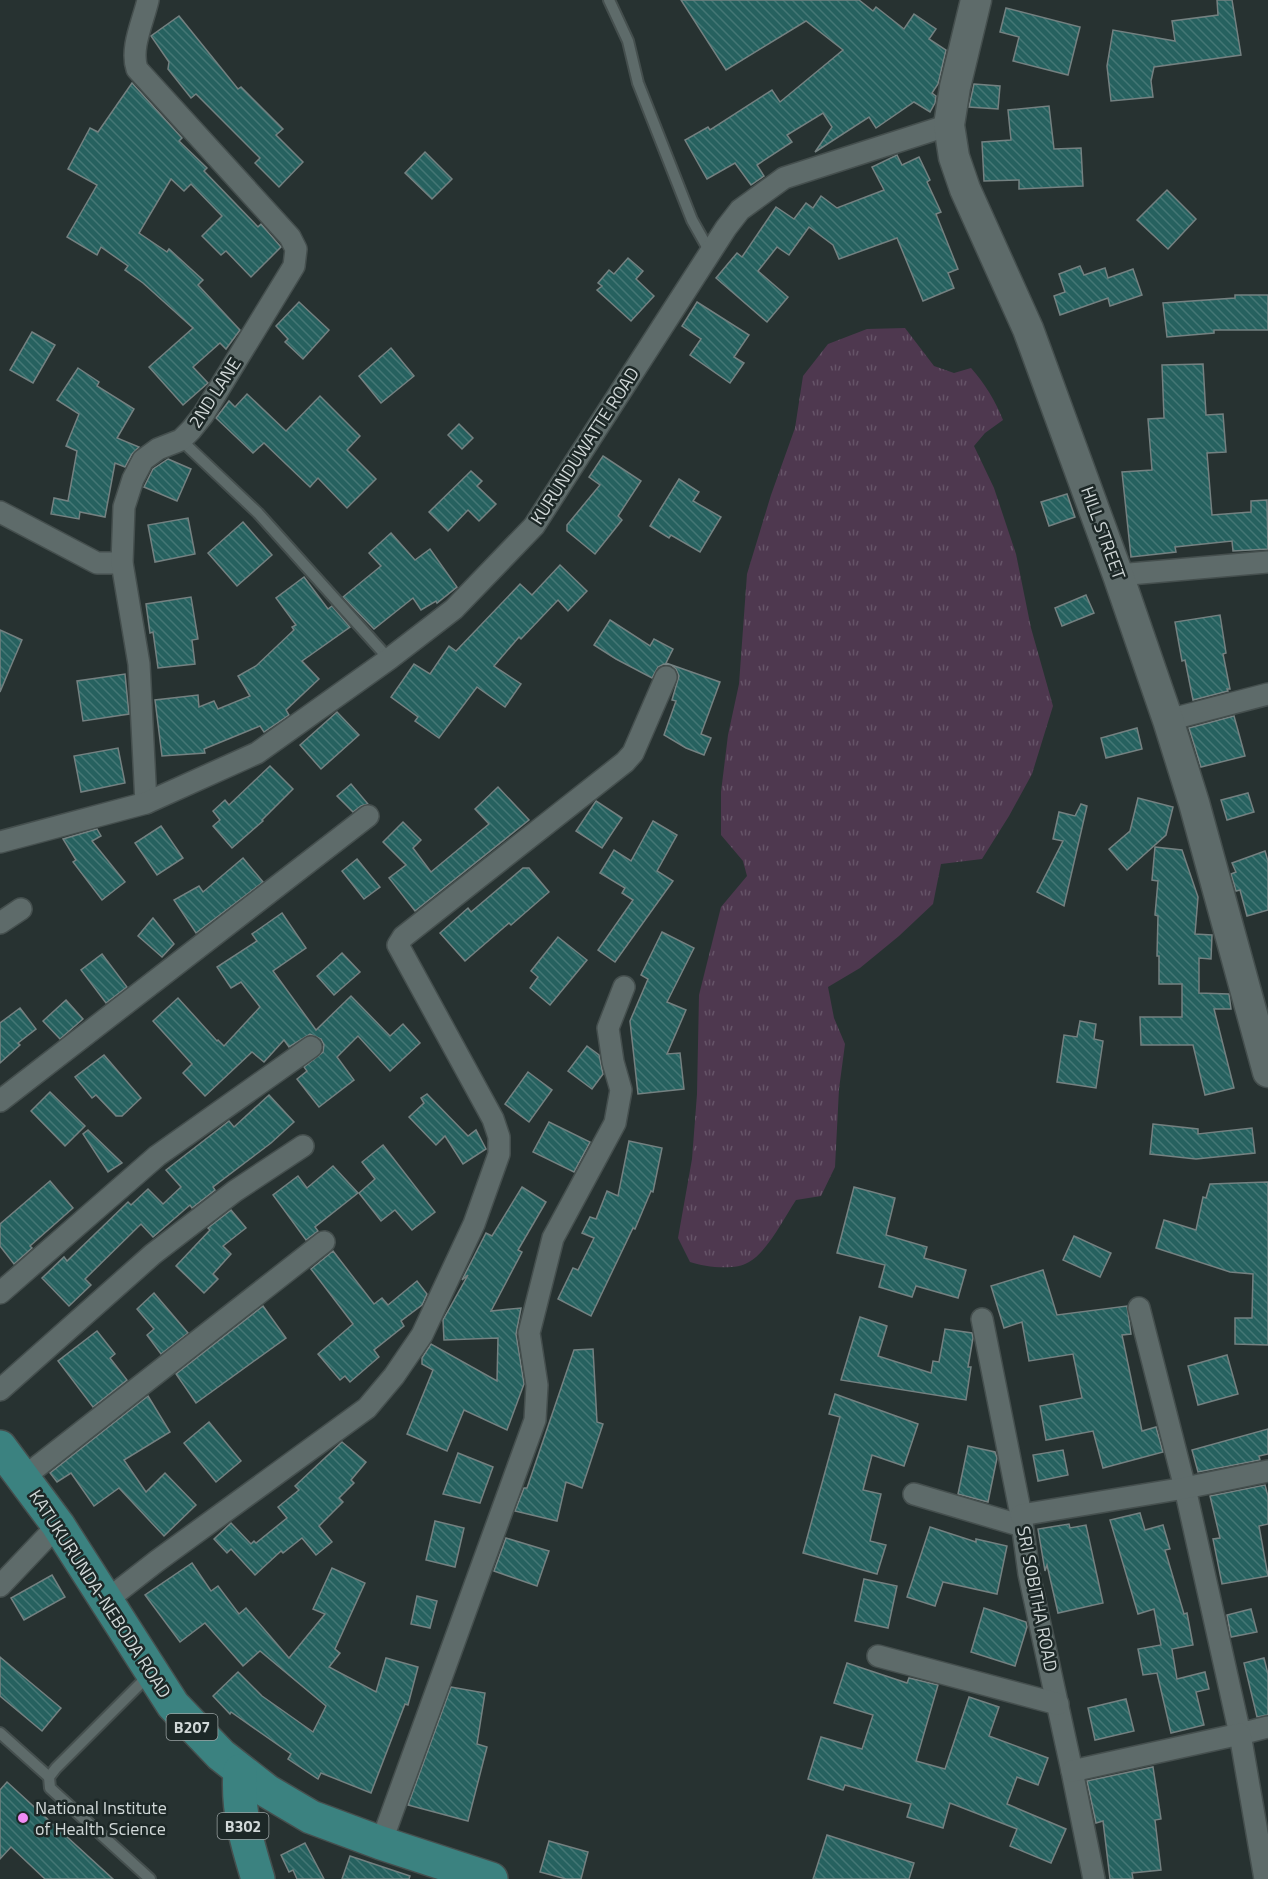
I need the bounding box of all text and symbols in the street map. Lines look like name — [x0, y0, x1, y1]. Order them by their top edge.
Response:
street label: 2ND LANE — [182, 352, 248, 433]
street label: KURUNDUWATTE ROAD — [523, 362, 646, 530]
street label: HILL STREET — [1074, 482, 1133, 584]
street label: KATUKURUNDA-NEBODA ROAD — [23, 1484, 178, 1703]
street label: SRI SOBITHA ROAD — [1010, 1524, 1065, 1674]
road number: B207 — [166, 1714, 218, 1740]
place label: National Institute of Health Science — [35, 1794, 167, 1842]
marker: National Institute of Health Science — [16, 1811, 30, 1825]
road number: B302 — [218, 1813, 268, 1839]

